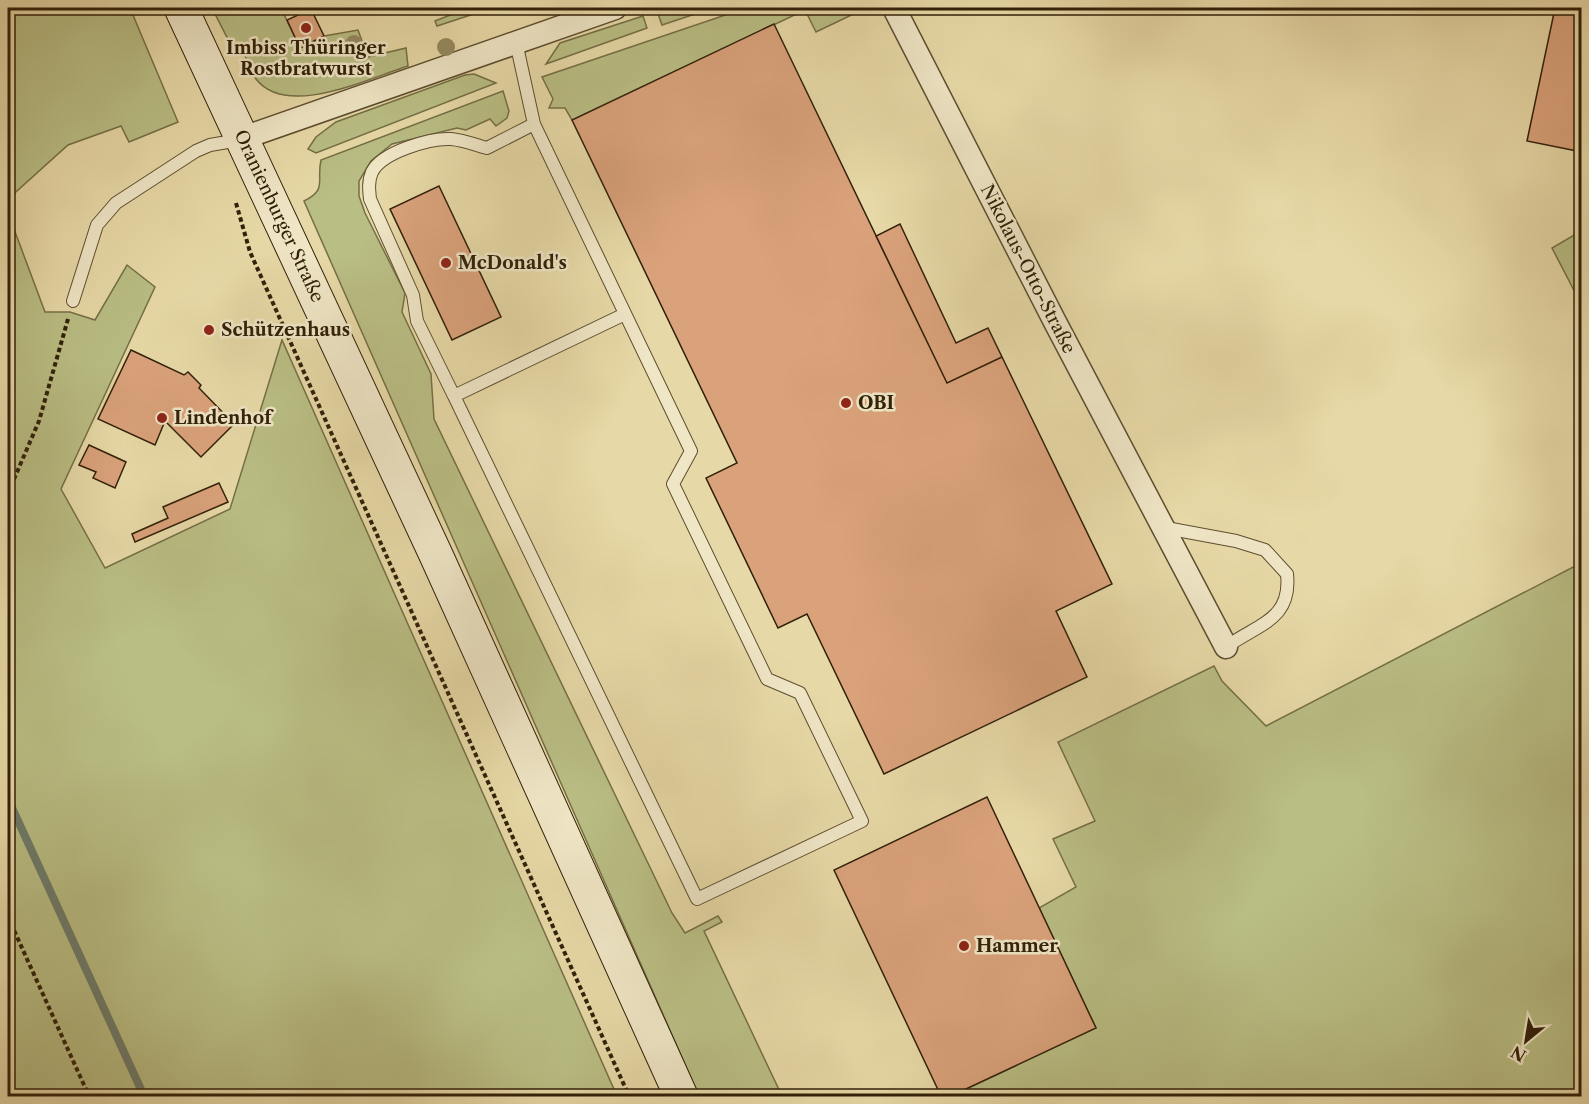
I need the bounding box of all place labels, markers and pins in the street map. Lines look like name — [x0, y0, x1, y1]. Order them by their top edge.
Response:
marker: Imbiss Thüringer Rostbratwurst — [299, 21, 313, 35]
place label: Imbiss Thüringer Rostbratwurst — [226, 37, 386, 80]
place label: McDonald's — [458, 252, 567, 274]
marker: McDonald's — [439, 256, 453, 270]
place label: Schützenhaus — [221, 319, 350, 341]
marker: Schützenhaus — [202, 323, 216, 337]
place label: OBI — [858, 392, 894, 414]
marker: OBI — [839, 396, 853, 410]
place label: Lindenhof — [174, 407, 274, 429]
marker: Lindenhof — [155, 411, 169, 425]
place label: Hammer — [976, 935, 1058, 957]
marker: Hammer — [957, 939, 971, 953]

